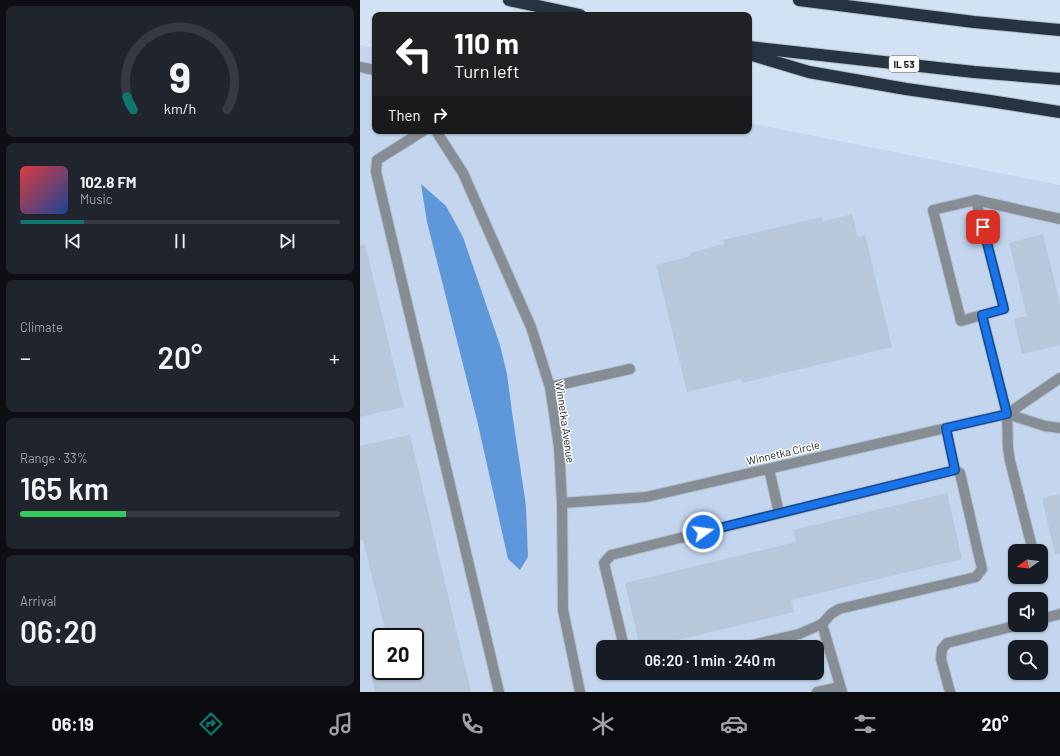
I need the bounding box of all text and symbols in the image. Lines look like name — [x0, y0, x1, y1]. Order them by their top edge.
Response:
text: 110 m — [454, 26, 519, 60]
icon: left — [388, 28, 440, 80]
text: 9 — [169, 50, 191, 100]
road number: IL 53 — [889, 56, 919, 72]
text: Turn left — [454, 60, 520, 82]
text: km/h — [164, 99, 196, 116]
icon: right — [429, 104, 451, 126]
text: Then — [388, 106, 421, 124]
text: 102.8 FM — [80, 173, 137, 191]
text: Music — [80, 191, 113, 207]
pin — [966, 210, 1000, 244]
icon: arrive — [972, 216, 994, 238]
icon: previous — [62, 230, 84, 252]
icon: pause — [169, 230, 191, 252]
icon: next — [276, 230, 298, 252]
text: Climate — [20, 319, 63, 335]
text: 20° — [158, 339, 202, 375]
text: − — [20, 344, 31, 370]
text: + — [329, 344, 340, 370]
street label: Winnetka Avenue — [553, 380, 578, 464]
street label: Winnetka Circle — [745, 438, 821, 467]
text: Range · 33% — [20, 450, 88, 466]
text: 165 km — [20, 470, 109, 506]
position arrow — [682, 511, 724, 553]
north arrow — [1008, 544, 1048, 584]
map controls — [1008, 544, 1048, 680]
button: sound — [1008, 592, 1048, 632]
text: Arrival — [20, 593, 56, 609]
text: 06:20 — [20, 613, 97, 649]
speed limit sign: 20 — [372, 628, 424, 680]
button: search — [1008, 640, 1048, 680]
text: 06:20 · 1 min · 240 m — [644, 651, 776, 669]
icon: directions — [197, 710, 225, 738]
icon: music — [327, 710, 355, 738]
icon: phone — [458, 710, 486, 738]
icon: climate — [589, 710, 617, 738]
icon: car — [720, 710, 748, 738]
icon: filters — [851, 710, 879, 738]
text: 06:19 — [51, 713, 94, 735]
text: 20° — [981, 713, 1009, 735]

